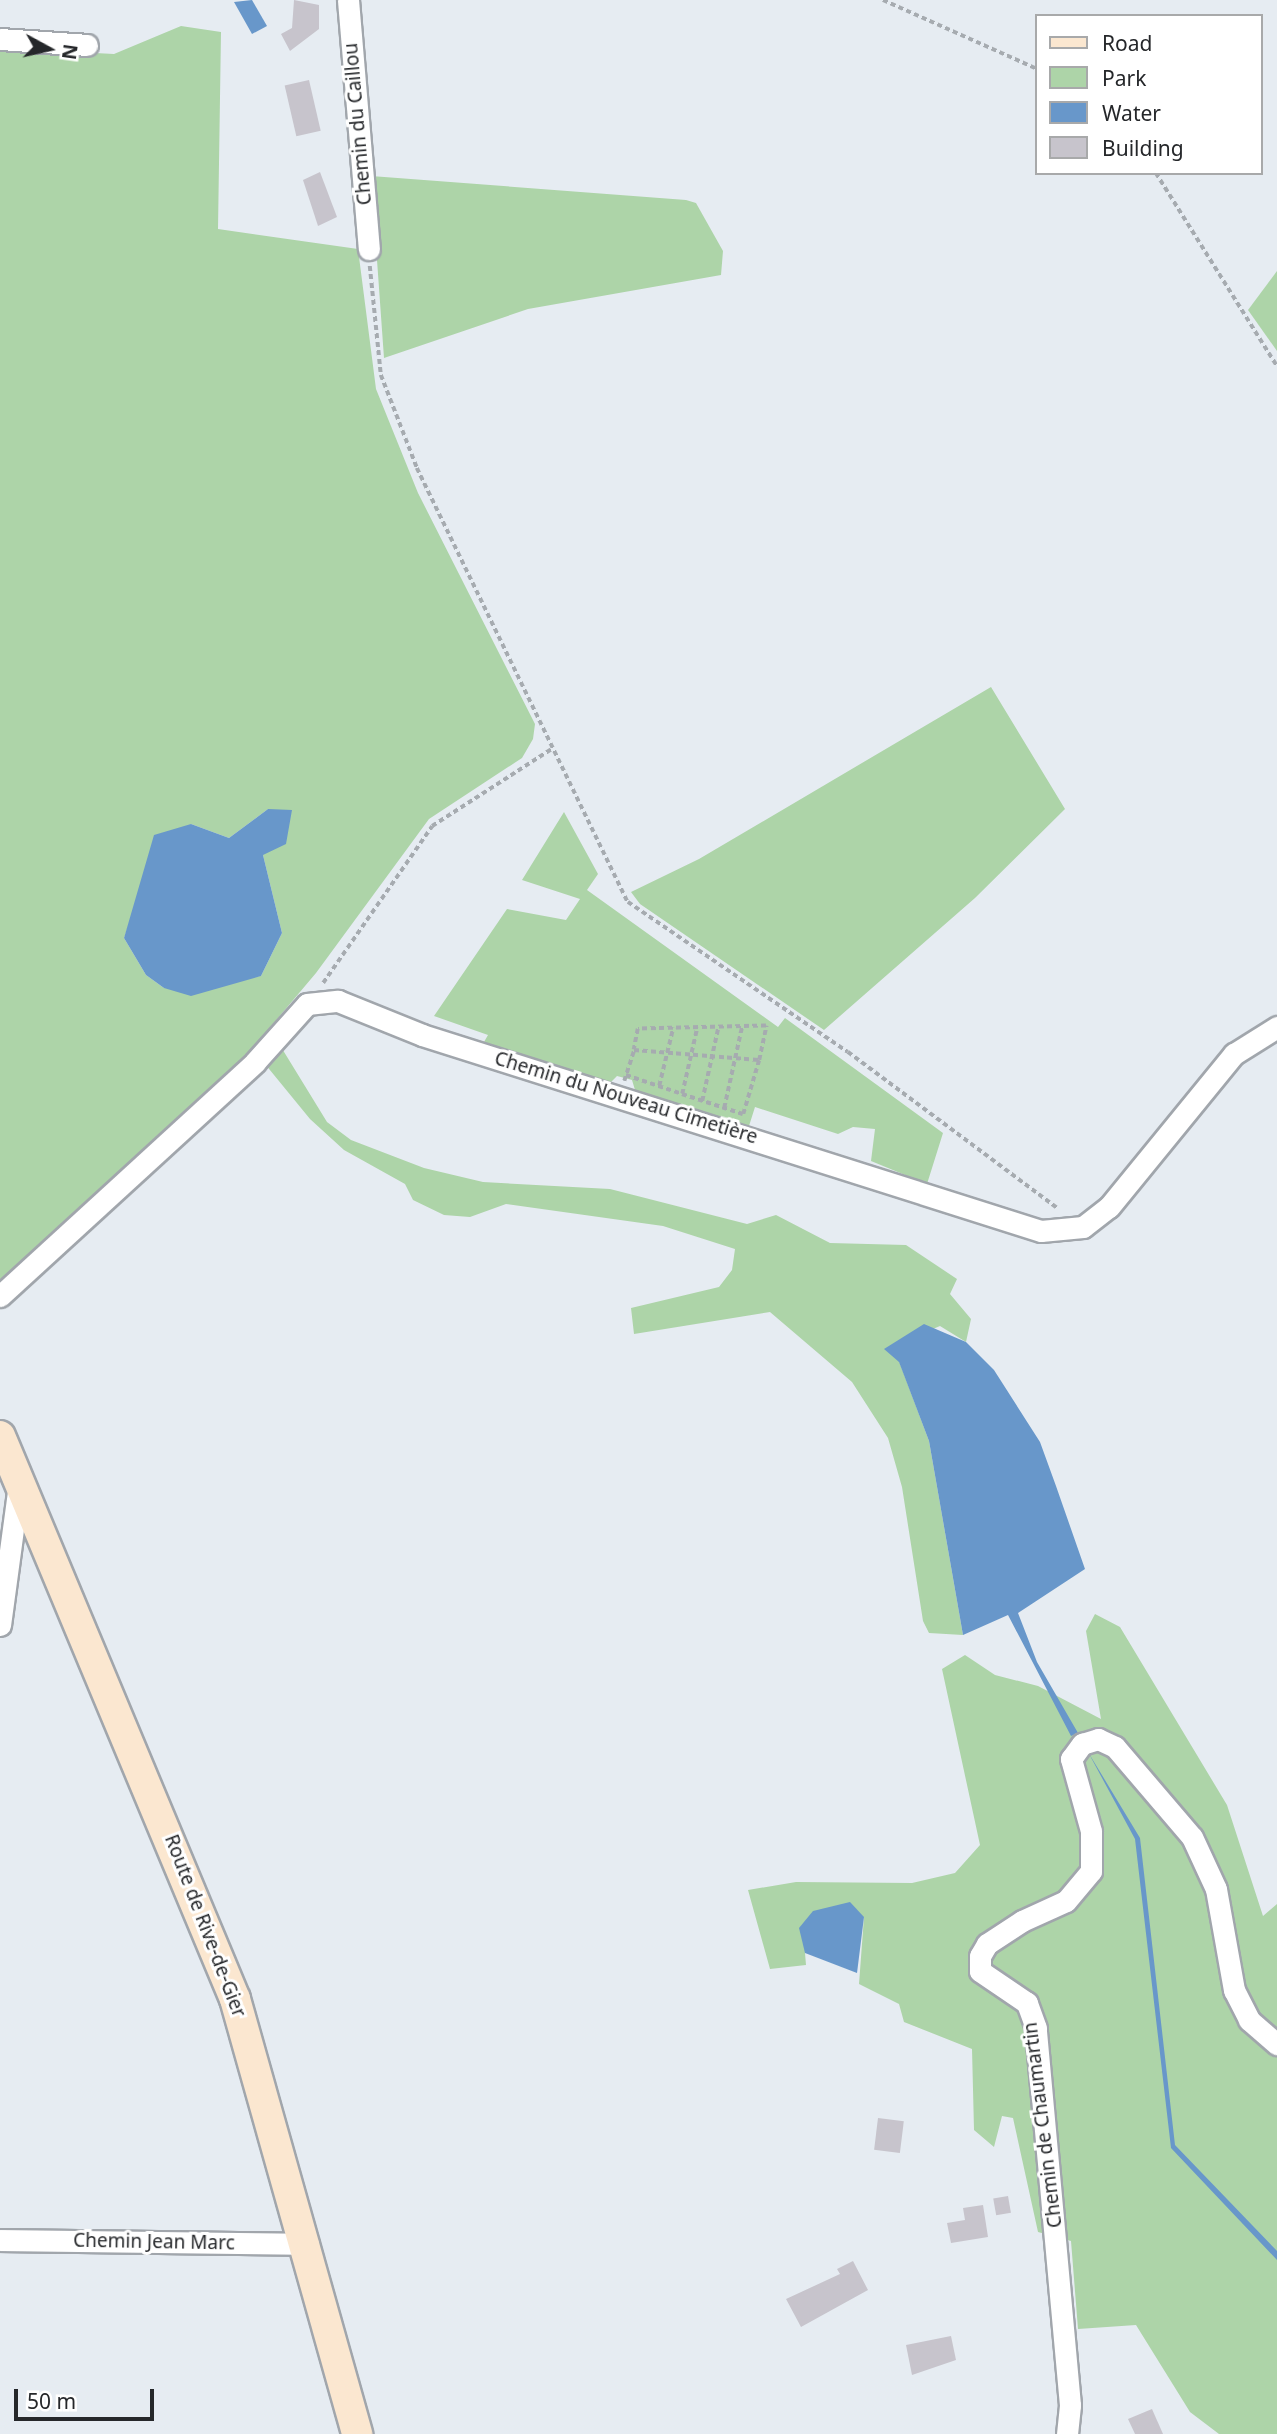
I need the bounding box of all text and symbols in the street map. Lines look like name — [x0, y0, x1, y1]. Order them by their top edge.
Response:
north arrow — [14, 14, 84, 84]
legend — [1036, 14, 1263, 175]
text: Road — [1102, 29, 1152, 57]
text: N — [56, 42, 84, 61]
street label: Chemin du Caillou — [340, 42, 376, 206]
text: Park — [1102, 64, 1146, 92]
text: Water — [1102, 99, 1161, 127]
text: Building — [1102, 134, 1184, 162]
street label: Chemin du Nouveau Cimetière — [492, 1047, 760, 1149]
street label: Route de Rive-de-Gier — [160, 1831, 250, 2021]
street label: Chemin de Chaumartin — [1019, 2021, 1067, 2229]
street label: Chemin Jean Marc — [73, 2229, 235, 2255]
scale bar — [18, 2374, 158, 2418]
text: 50 m — [27, 2387, 76, 2415]

